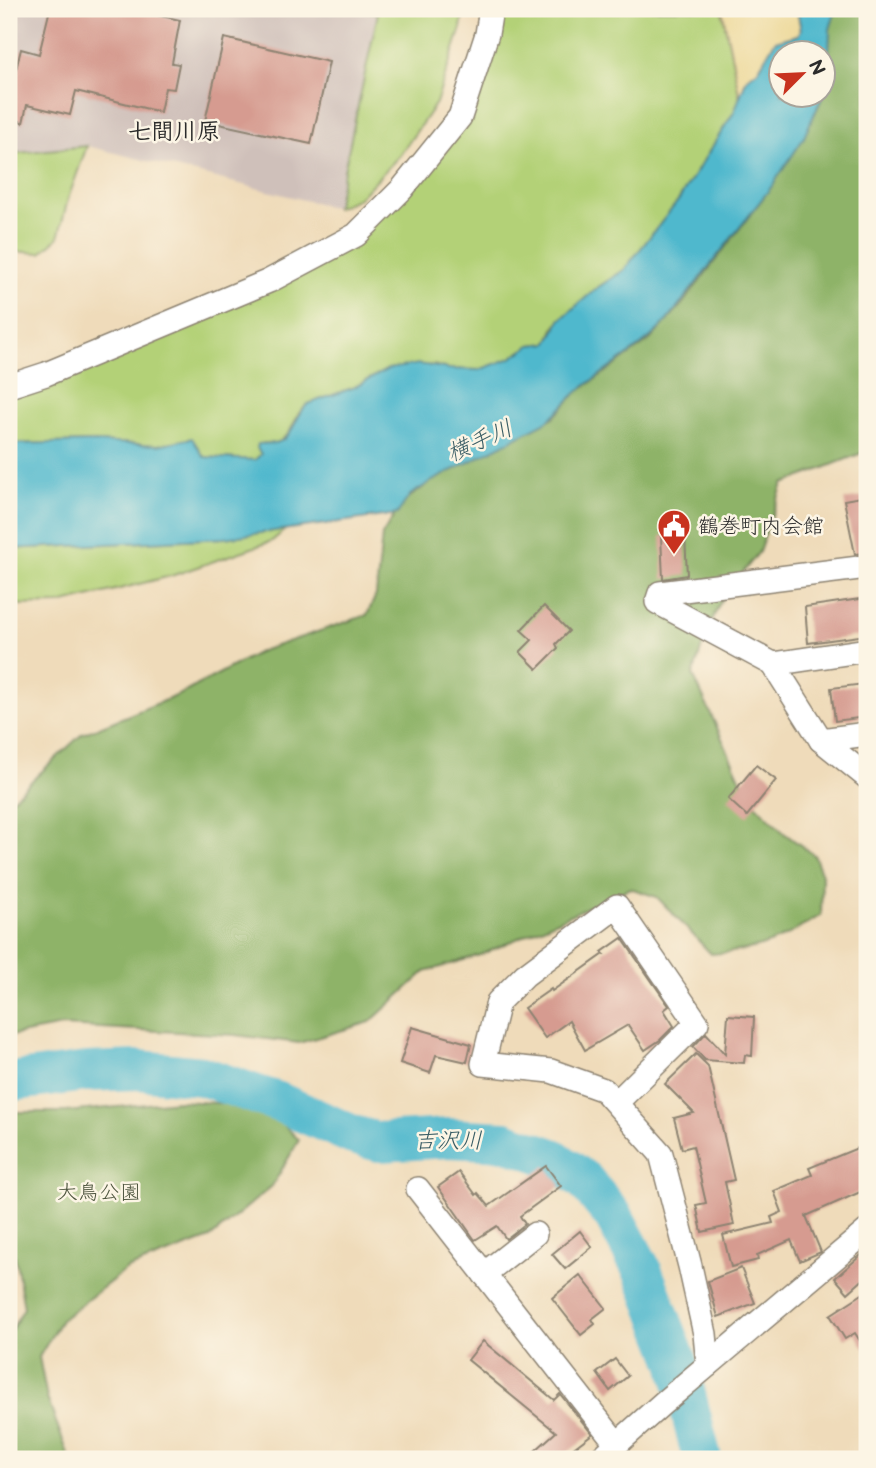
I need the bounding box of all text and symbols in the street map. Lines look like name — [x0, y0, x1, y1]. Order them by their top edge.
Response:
north arrow — [768, 38, 838, 108]
text: N — [803, 56, 830, 79]
district label: 七間川原 — [128, 118, 220, 146]
water label: 横手川 — [443, 414, 517, 468]
public building icon: 鶴巻町内会館 — [655, 507, 693, 556]
place label: 鶴巻町内会館 — [698, 514, 824, 539]
water label: 吉沢川 — [414, 1127, 483, 1155]
park label: 大鳥公園 — [57, 1180, 141, 1205]

